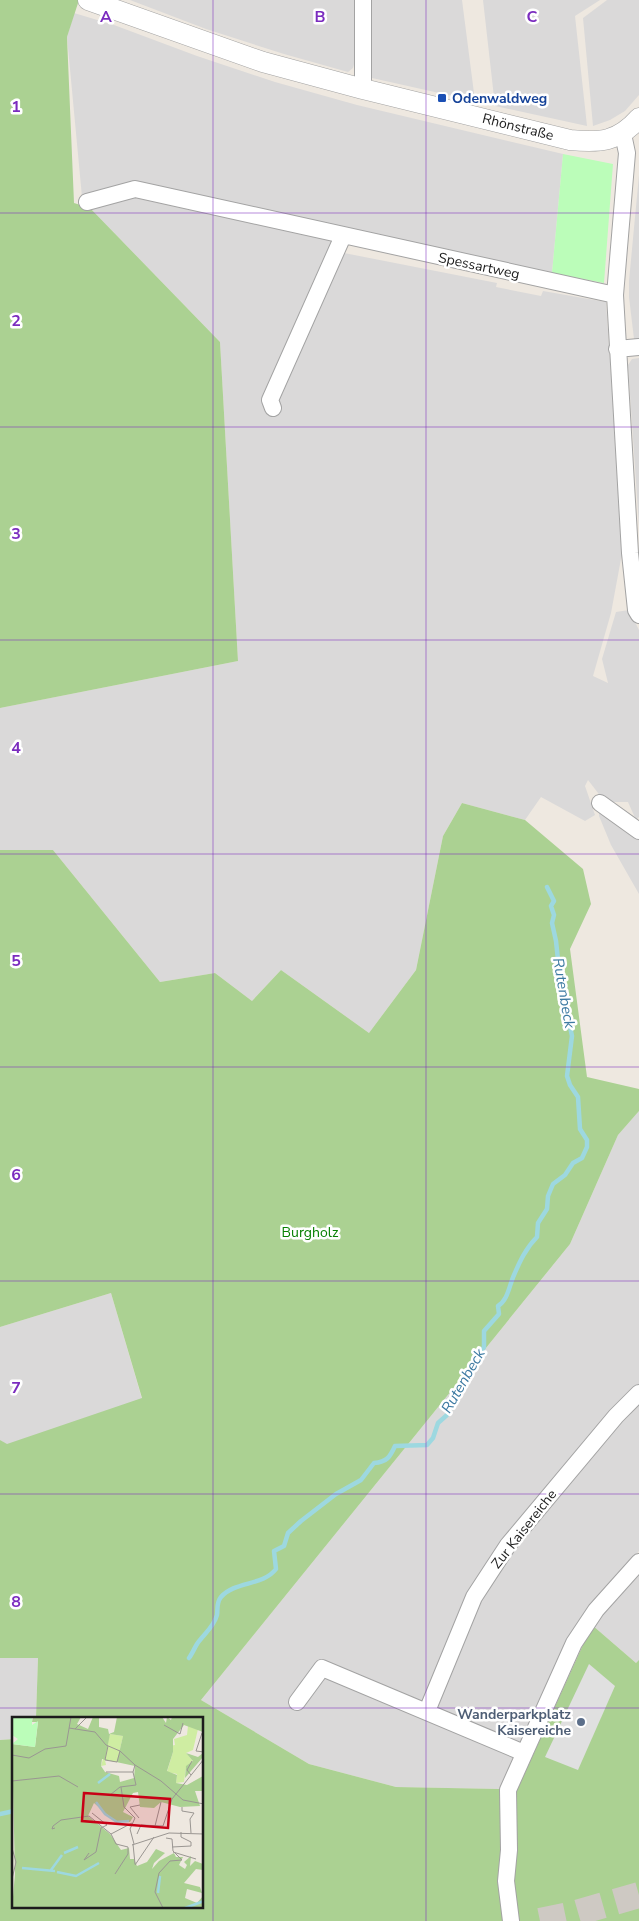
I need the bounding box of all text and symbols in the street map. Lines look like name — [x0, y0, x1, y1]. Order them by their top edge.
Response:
text: A — [100, 6, 112, 28]
text: B — [314, 6, 326, 28]
text: C — [527, 6, 538, 28]
place label: Odenwaldweg — [452, 89, 547, 108]
marker: Odenwaldweg — [436, 92, 448, 104]
text: 1 — [11, 96, 21, 118]
street label: Rhönstraße — [480, 109, 556, 145]
street label: Spessartweg — [437, 248, 521, 284]
text: 2 — [11, 310, 21, 332]
text: 3 — [11, 523, 21, 545]
text: 4 — [11, 737, 21, 759]
text: 5 — [11, 950, 21, 972]
water label: Rutenbeck — [548, 956, 580, 1030]
text: 6 — [11, 1164, 21, 1186]
park label: Burgholz — [282, 1223, 339, 1242]
water label: Rutenbeck — [437, 1345, 490, 1417]
text: 7 — [11, 1377, 21, 1399]
street label: Zur Kaisereiche — [487, 1485, 561, 1573]
text: 8 — [11, 1591, 21, 1613]
place label: Wanderparkplatz Kaisereiche — [457, 1705, 571, 1740]
marker: Wanderparkplatz Kaisereiche — [575, 1716, 587, 1728]
inset map — [12, 1717, 204, 1908]

